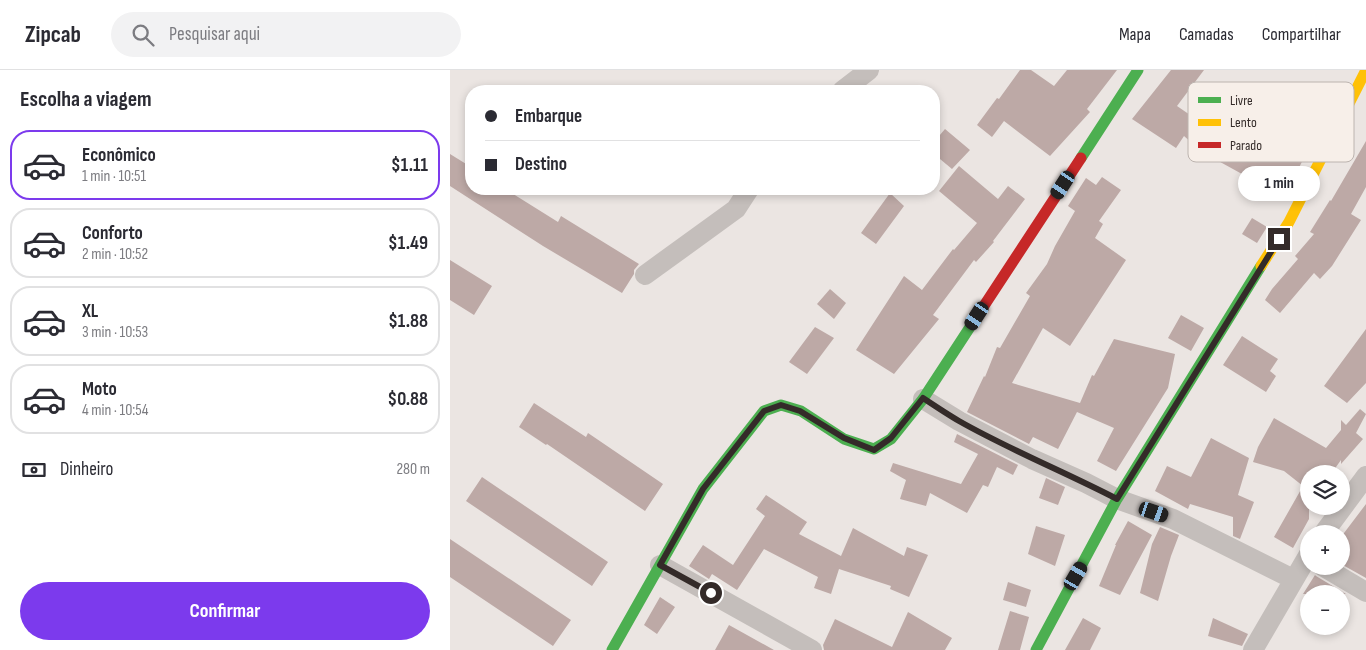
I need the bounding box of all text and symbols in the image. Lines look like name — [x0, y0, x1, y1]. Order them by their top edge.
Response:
search box — [111, 12, 461, 57]
text: Zipcab — [25, 20, 81, 49]
icon: search — [129, 21, 157, 49]
text: Pesquisar aqui — [169, 23, 260, 46]
text: Mapa — [1119, 24, 1151, 45]
text: Camadas — [1179, 24, 1234, 45]
text: Compartilhar — [1262, 24, 1341, 45]
legend — [1188, 82, 1354, 162]
text: Escolha a viagem — [20, 86, 152, 113]
text: Livre — [1230, 92, 1253, 109]
text: Embarque — [515, 105, 582, 128]
text: Lento — [1230, 114, 1257, 131]
text: Parado — [1230, 137, 1262, 154]
icon: car — [22, 143, 67, 188]
text: Econômico — [82, 144, 156, 167]
text: Destino — [515, 153, 567, 176]
text: $1.11 — [391, 154, 428, 177]
callout: 1 min — [1238, 166, 1320, 202]
text: 1 min · 10:51 — [82, 167, 146, 186]
car — [1048, 168, 1077, 202]
text: 1 min — [1264, 174, 1294, 193]
icon: car — [22, 221, 67, 266]
text: Conforto — [82, 222, 143, 245]
route end — [1268, 228, 1290, 250]
text: $1.49 — [388, 232, 428, 255]
text: 2 min · 10:52 — [82, 245, 148, 264]
icon: car — [22, 299, 67, 344]
car — [962, 299, 991, 333]
text: XL — [82, 300, 98, 323]
text: $1.88 — [388, 310, 428, 333]
text: 3 min · 10:53 — [82, 323, 148, 342]
icon: car — [22, 377, 67, 422]
text: Moto — [82, 378, 117, 401]
text: $0.88 — [387, 388, 428, 411]
text: 4 min · 10:54 — [82, 401, 148, 420]
icon: cash — [20, 456, 48, 484]
text: Dinheiro — [60, 458, 113, 481]
text: 280 m — [396, 460, 430, 479]
map controls — [1300, 465, 1350, 635]
button: layers — [1300, 465, 1350, 515]
car — [1137, 500, 1170, 524]
button: + — [1300, 525, 1350, 575]
car — [1062, 559, 1089, 593]
button: Confirmar — [20, 582, 430, 640]
route start — [700, 582, 722, 604]
button: − — [1300, 585, 1350, 635]

